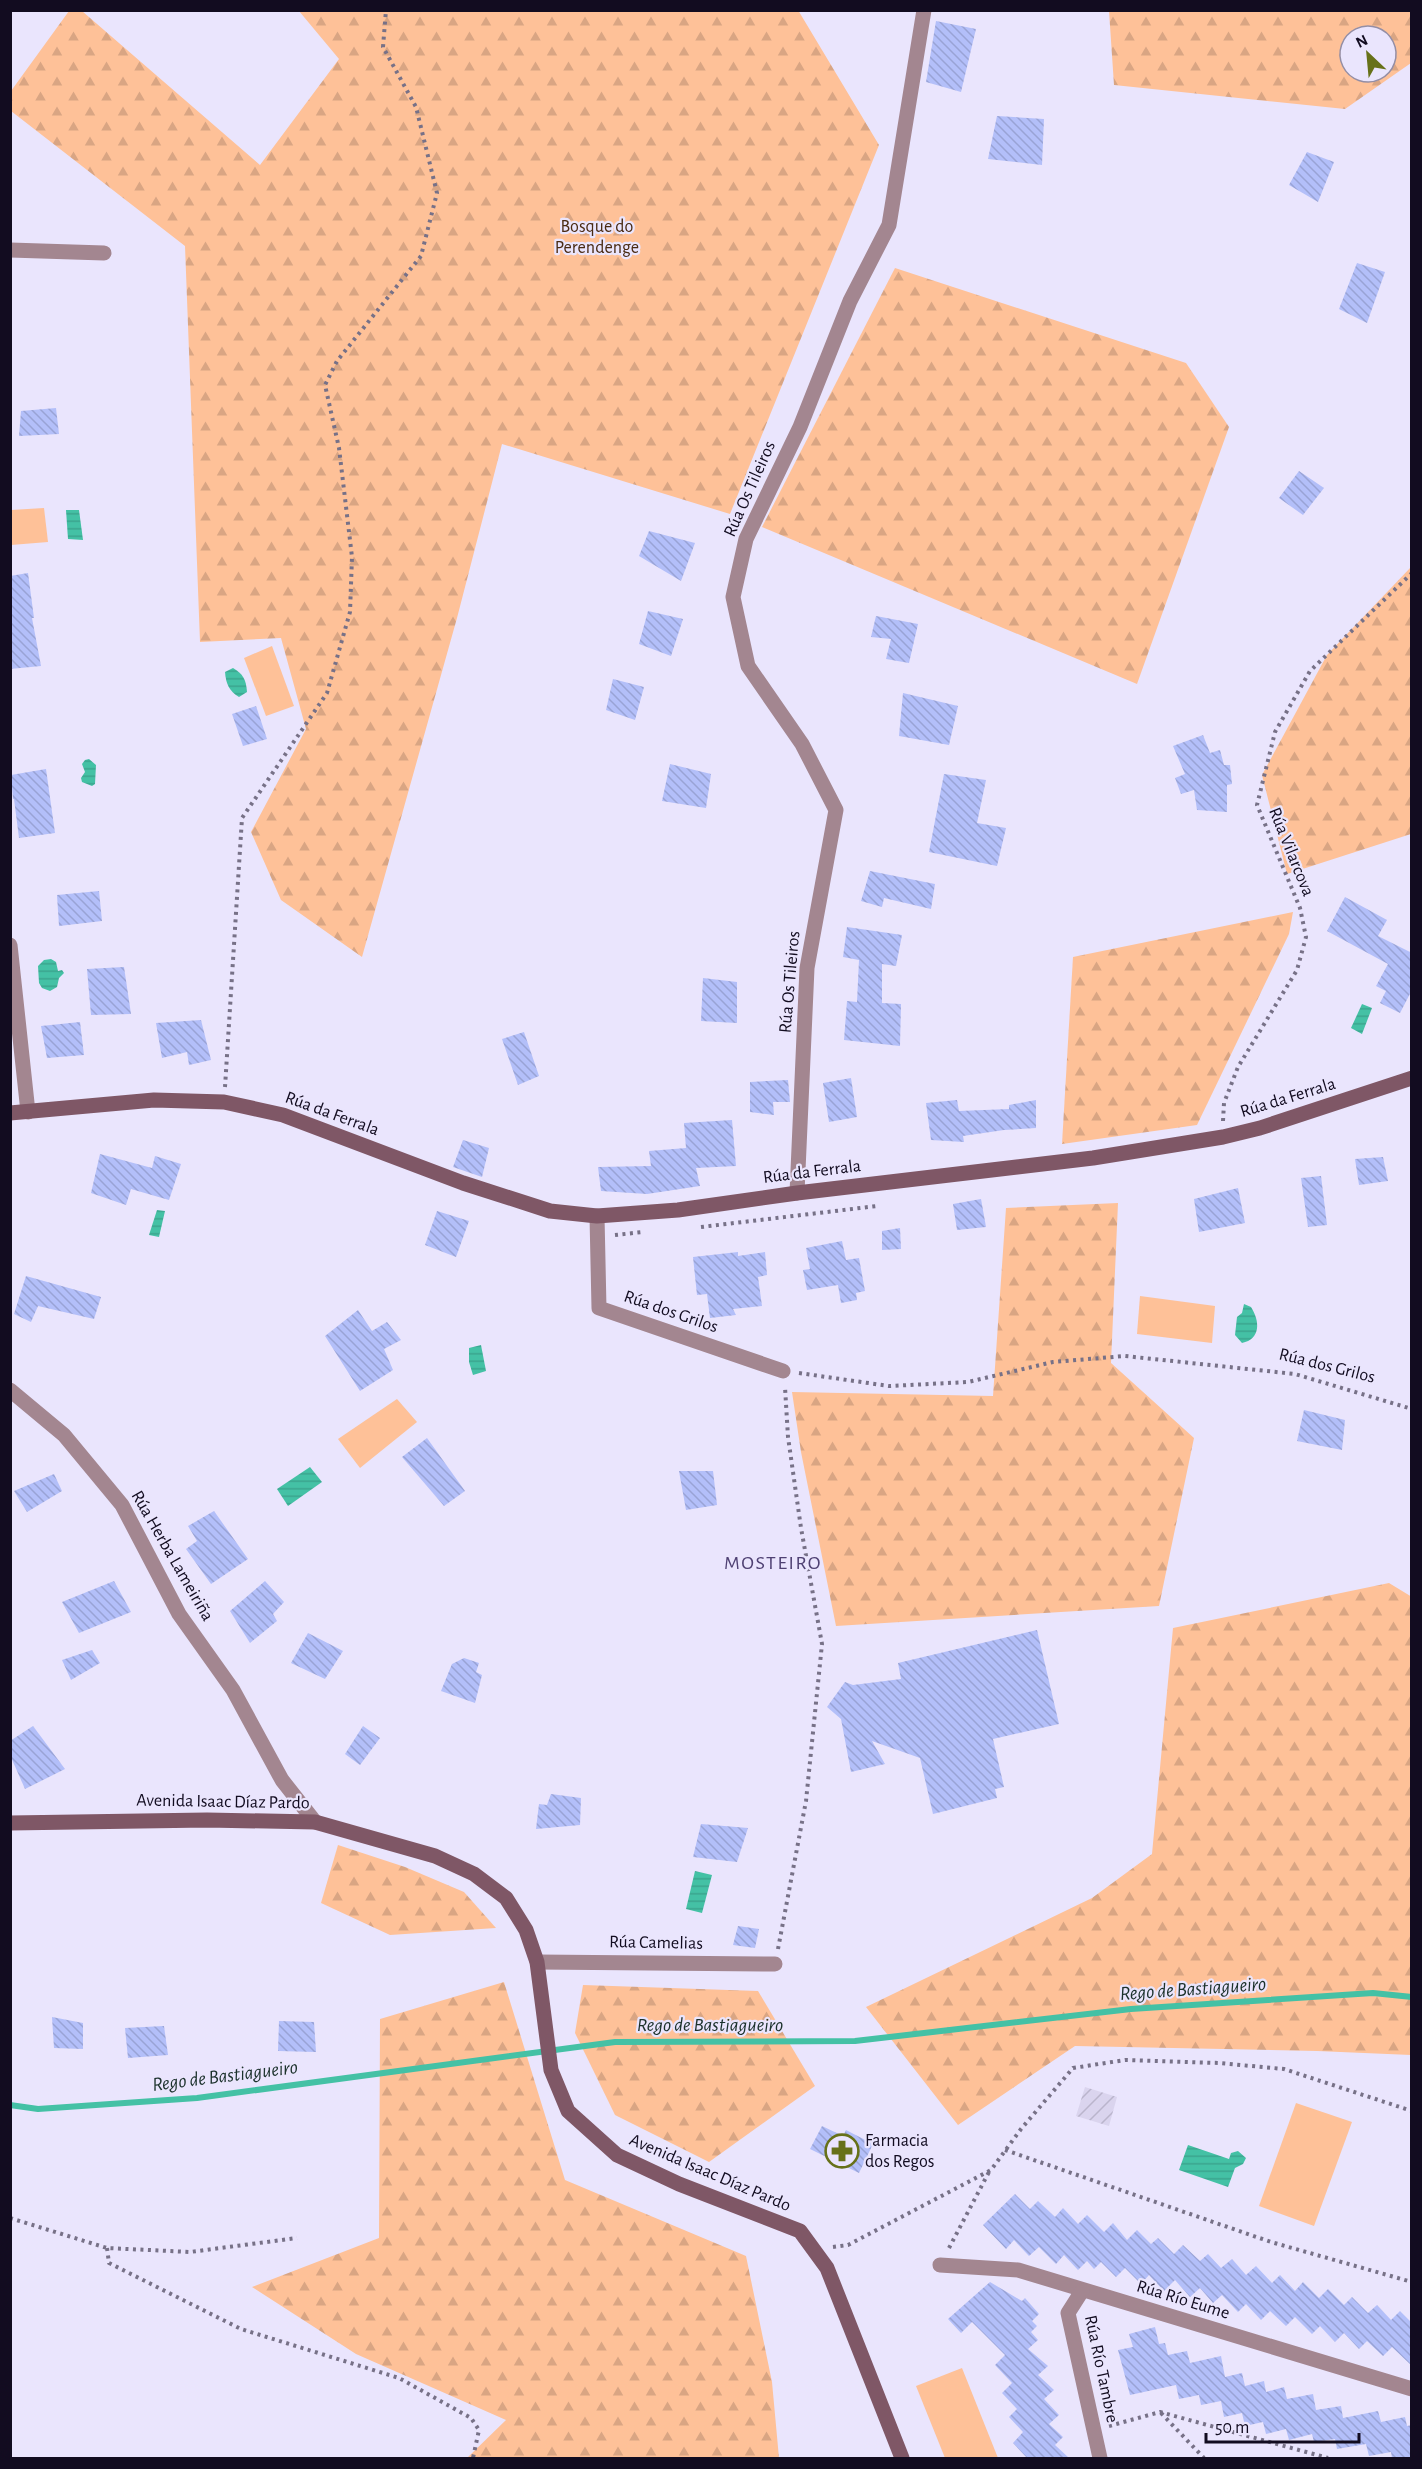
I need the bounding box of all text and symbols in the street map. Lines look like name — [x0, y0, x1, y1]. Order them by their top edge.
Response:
north arrow — [1338, 24, 1398, 84]
text: N — [1353, 32, 1370, 51]
park label: Bosque do Perendenge — [555, 218, 639, 257]
street label: Rúa Os Tileiros — [721, 438, 779, 540]
street label: Rúa Vilarcova — [1265, 805, 1317, 899]
street label: Rúa Os Tileiros — [777, 930, 803, 1034]
street label: Rúa da Ferrala — [1238, 1075, 1338, 1121]
street label: Rúa da Ferrala — [283, 1089, 381, 1139]
street label: Rúa da Ferrala — [762, 1157, 862, 1187]
street label: Rúa dos Grilos — [622, 1287, 720, 1337]
street label: Rúa dos Grilos — [1277, 1345, 1377, 1387]
street label: Rúa Herba Lameiriña — [127, 1488, 217, 1624]
district label: MOSTEIRO — [724, 1553, 822, 1573]
street label: Avenida Isaac Díaz Pardo — [136, 1791, 310, 1813]
street label: Rúa Camelias — [609, 1933, 703, 1953]
water label: Rego de Bastiagueiro — [1119, 1974, 1267, 2004]
water label: Rego de Bastiagueiro — [637, 2015, 783, 2035]
water label: Rego de Bastiagueiro — [151, 2057, 299, 2095]
street label: Avenida Isaac Díaz Pardo — [627, 2131, 793, 2215]
place label: Farmacia dos Regos — [865, 2132, 935, 2171]
pharmacy icon: Farmacia dos Regos — [824, 2133, 860, 2169]
street label: Rúa Río Eume — [1134, 2277, 1232, 2323]
street label: Rúa Río Tambre — [1081, 2314, 1121, 2424]
scale bar — [1206, 2406, 1359, 2444]
text: 50 m — [1215, 2419, 1249, 2437]

